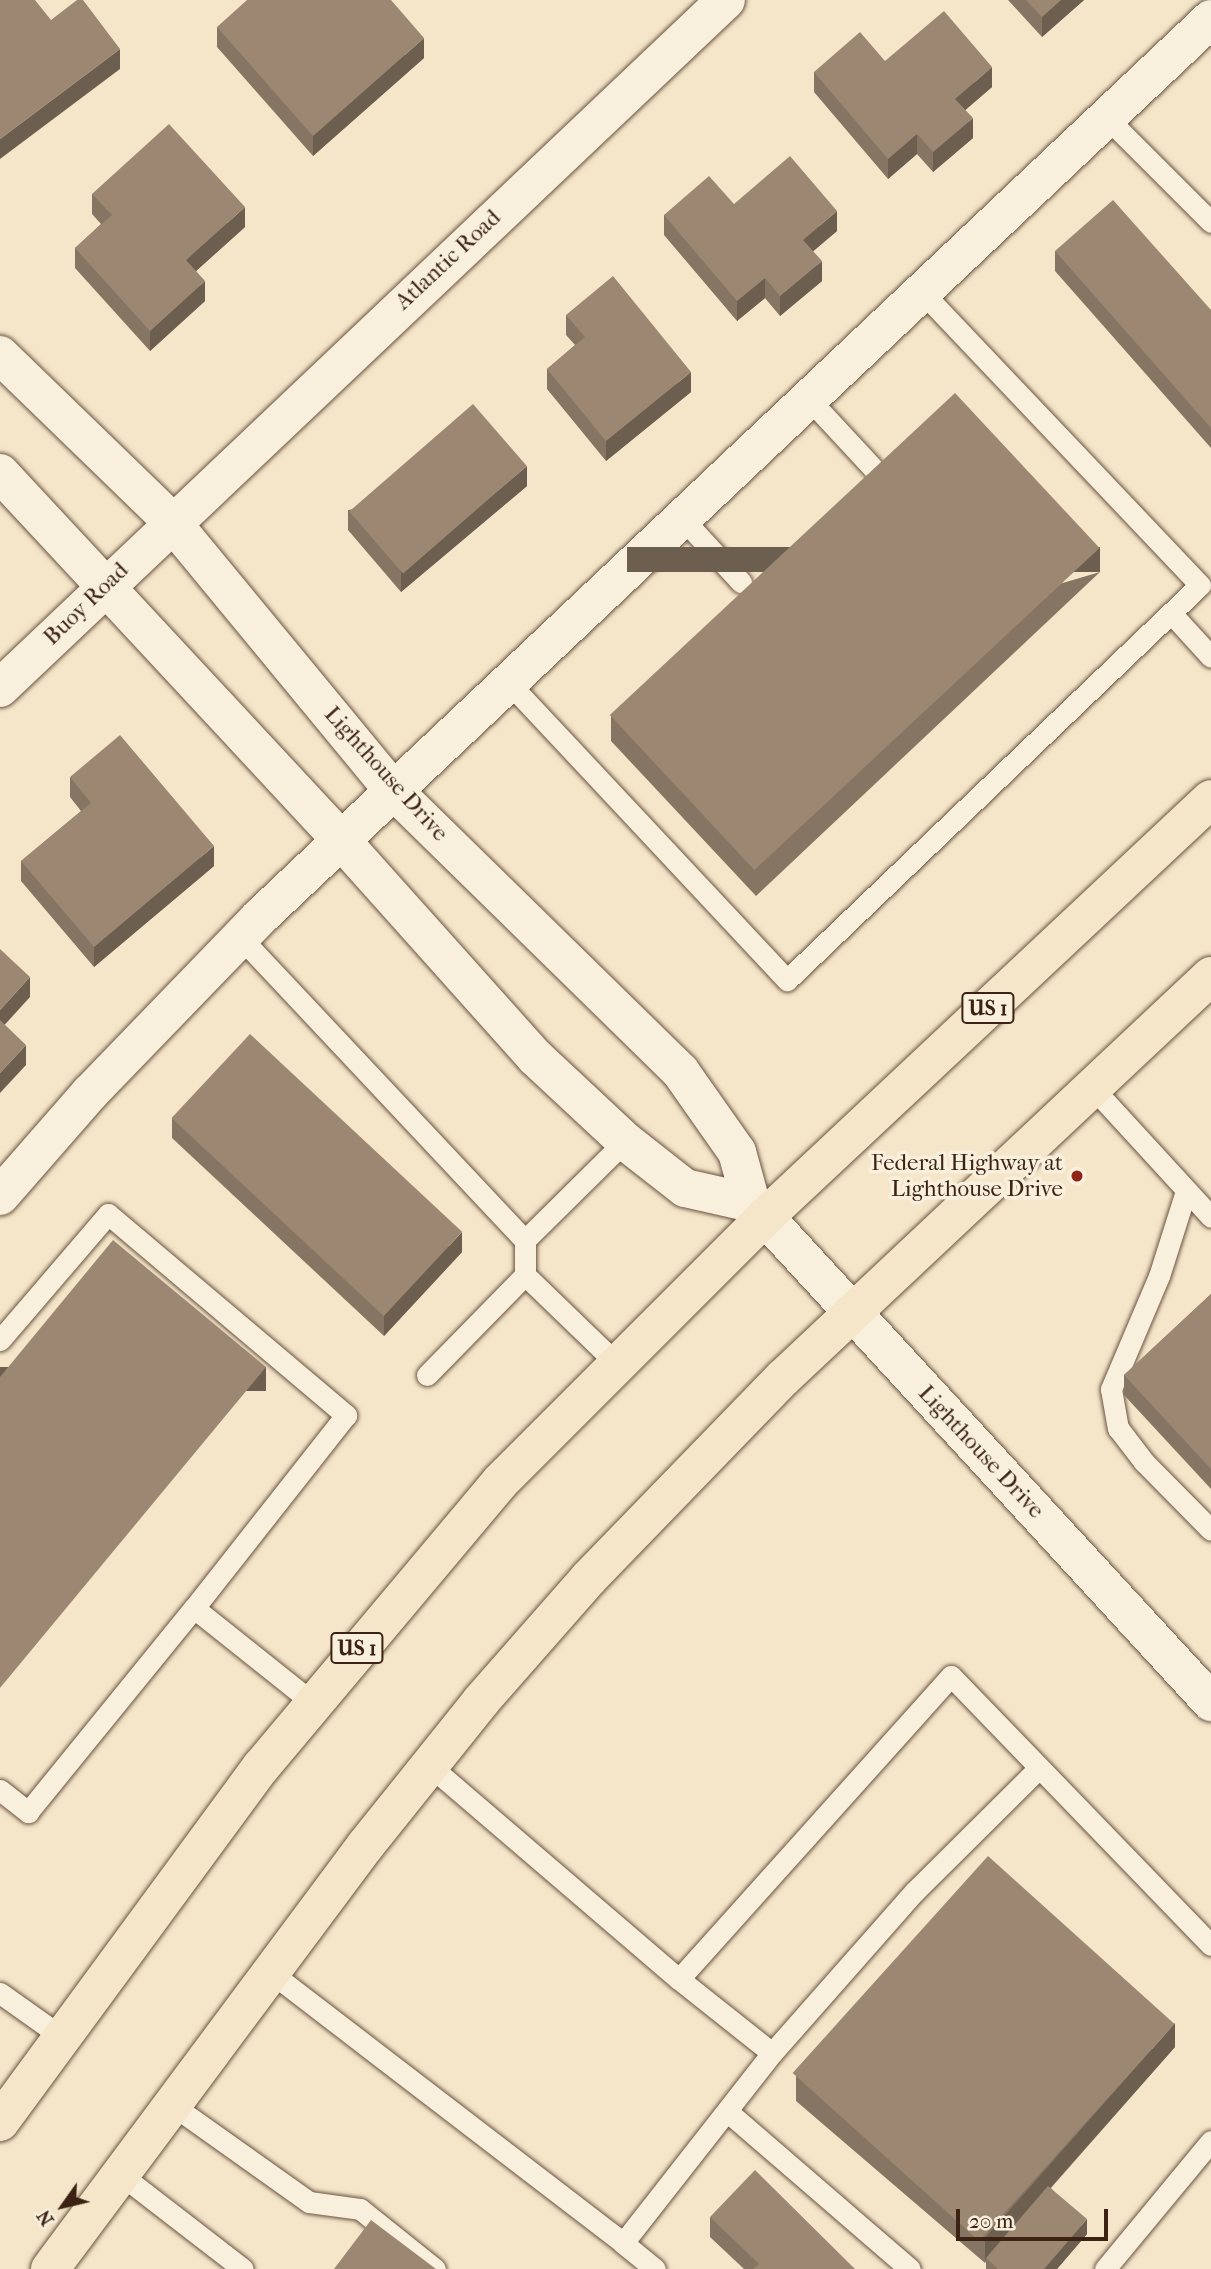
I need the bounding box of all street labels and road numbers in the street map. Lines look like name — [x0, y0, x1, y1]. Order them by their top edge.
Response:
street label: Atlantic Road — [390, 204, 506, 316]
street label: Buoy Road — [38, 557, 134, 651]
street label: Lighthouse Drive — [318, 701, 454, 847]
road number: US 1 — [960, 990, 1016, 1026]
street label: Lighthouse Drive — [912, 1380, 1050, 1524]
road number: US 1 — [329, 1630, 385, 1666]

